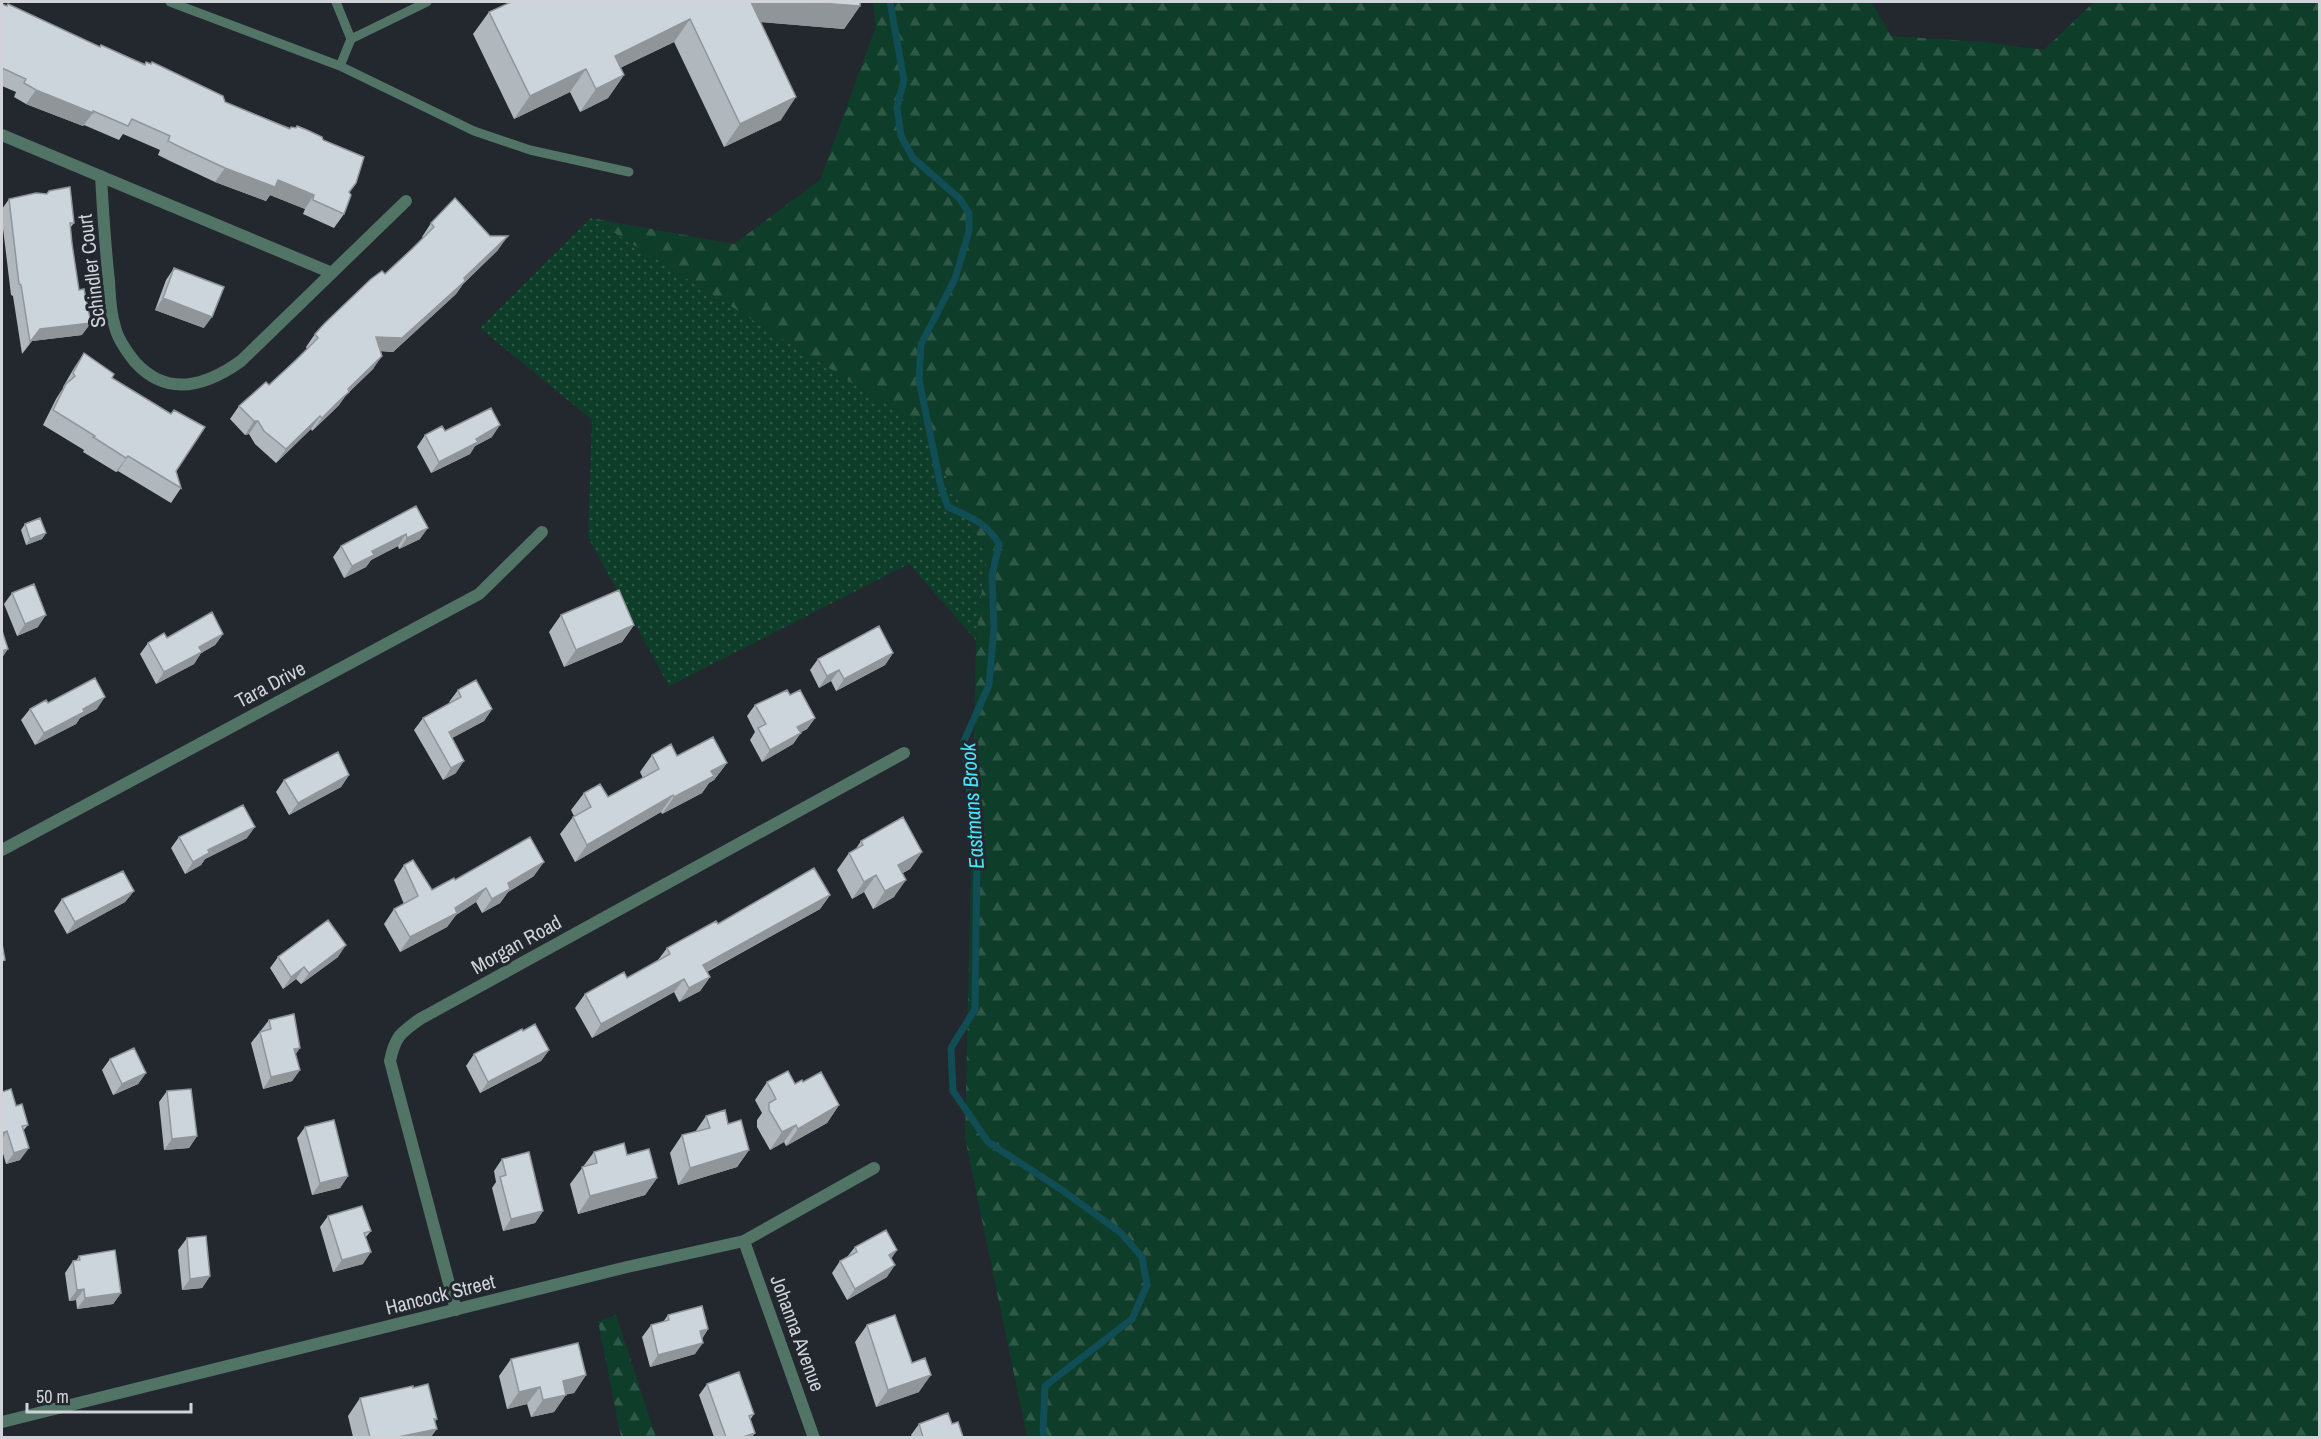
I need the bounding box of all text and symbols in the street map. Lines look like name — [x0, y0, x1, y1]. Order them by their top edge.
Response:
street label: Schindler Court — [71, 212, 111, 329]
street label: Tara Drive — [230, 654, 310, 714]
water label: Eastmans Brook — [953, 741, 991, 870]
street label: Morgan Road — [466, 908, 566, 980]
street label: Hancock Street — [382, 1267, 498, 1321]
street label: Johanna Avenue — [764, 1271, 832, 1395]
scale bar — [27, 1376, 190, 1414]
text: 50 m — [36, 1384, 69, 1409]

